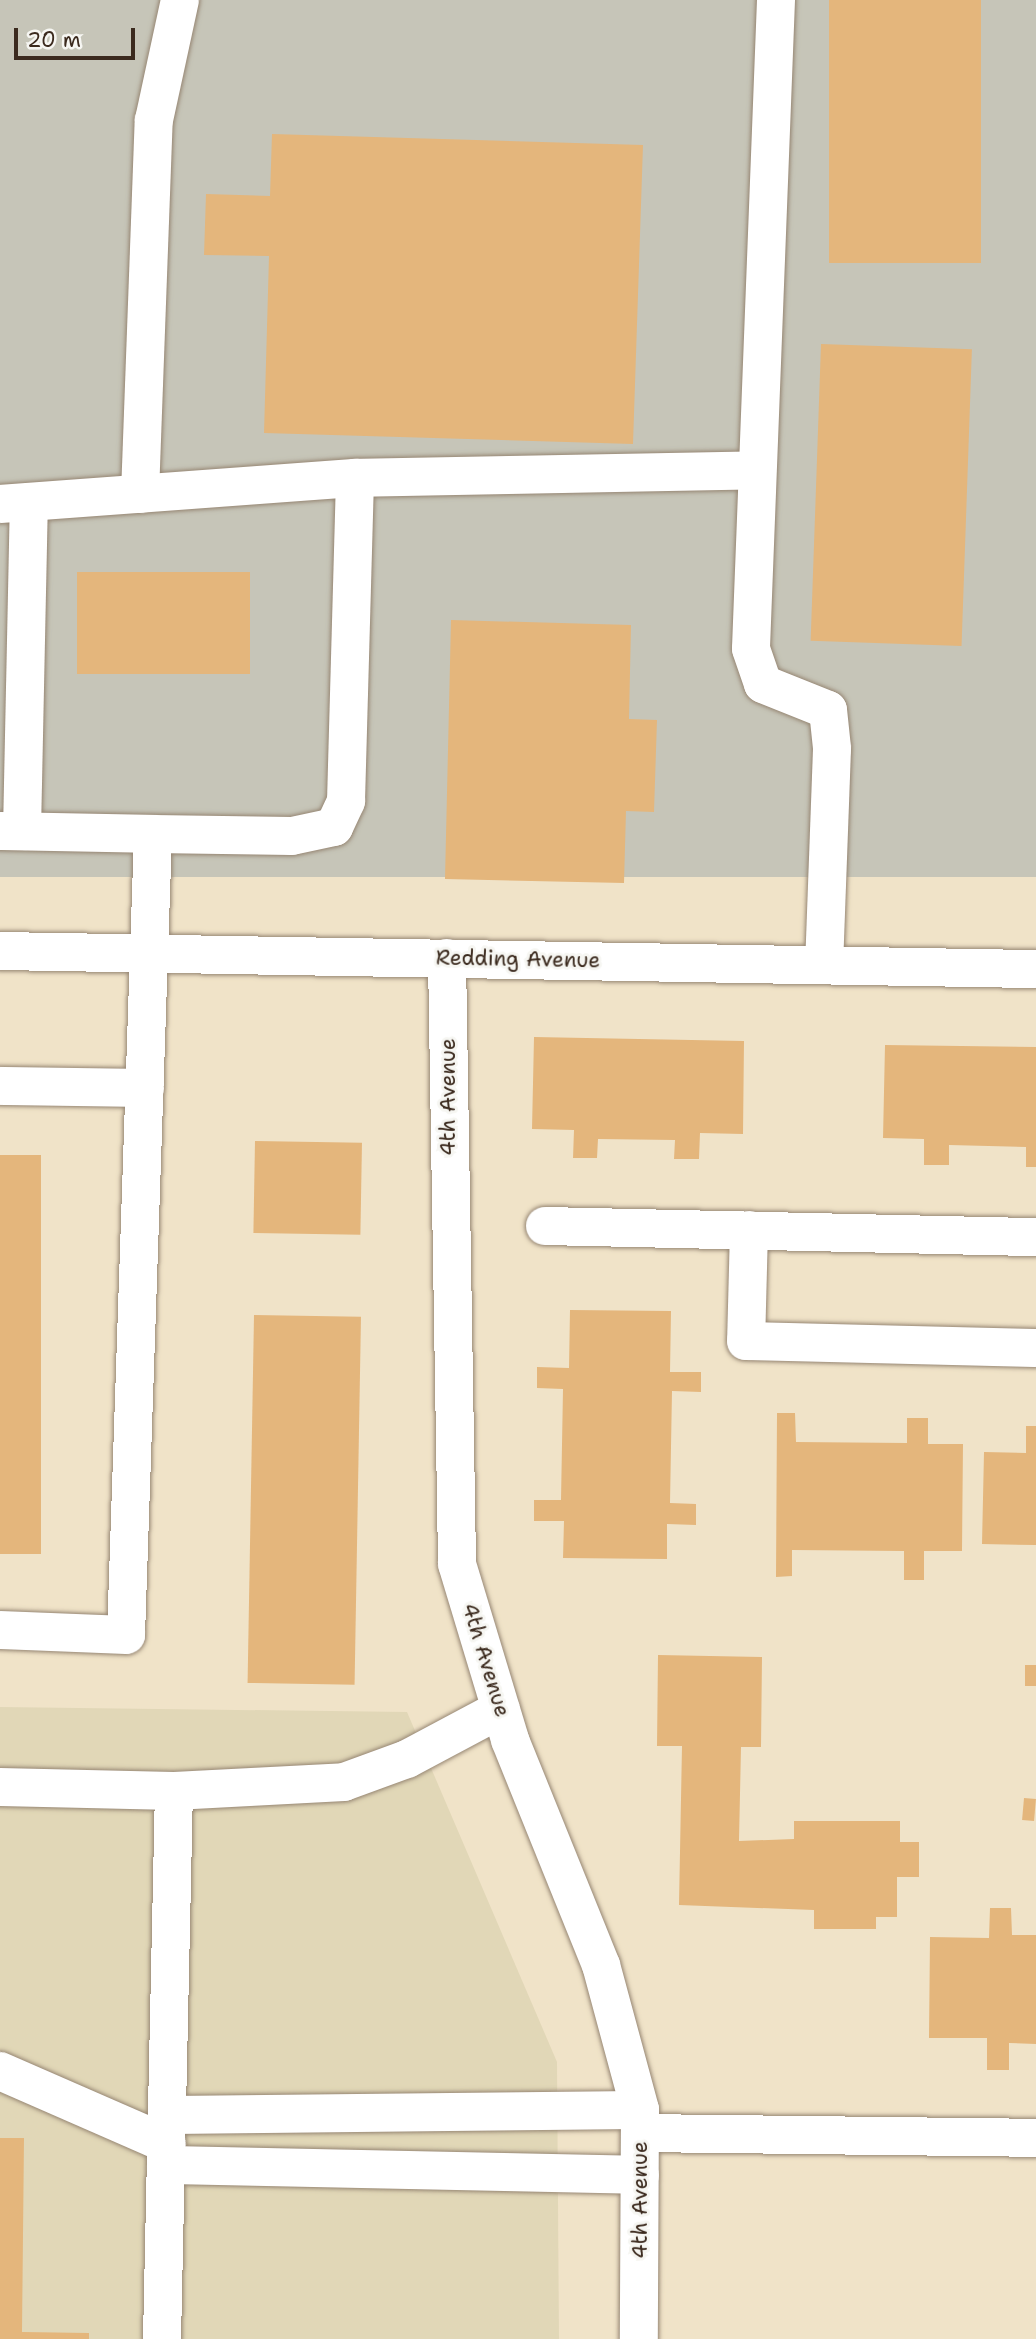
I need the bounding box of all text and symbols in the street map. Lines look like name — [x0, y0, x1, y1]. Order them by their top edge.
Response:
scale bar — [18, 14, 138, 58]
text: 20 m — [27, 26, 81, 54]
street label: Redding Avenue — [436, 945, 600, 973]
street label: 4th Avenue — [435, 1038, 461, 1156]
street label: 4th Avenue — [457, 1600, 515, 1720]
street label: 4th Avenue — [627, 2141, 653, 2259]

